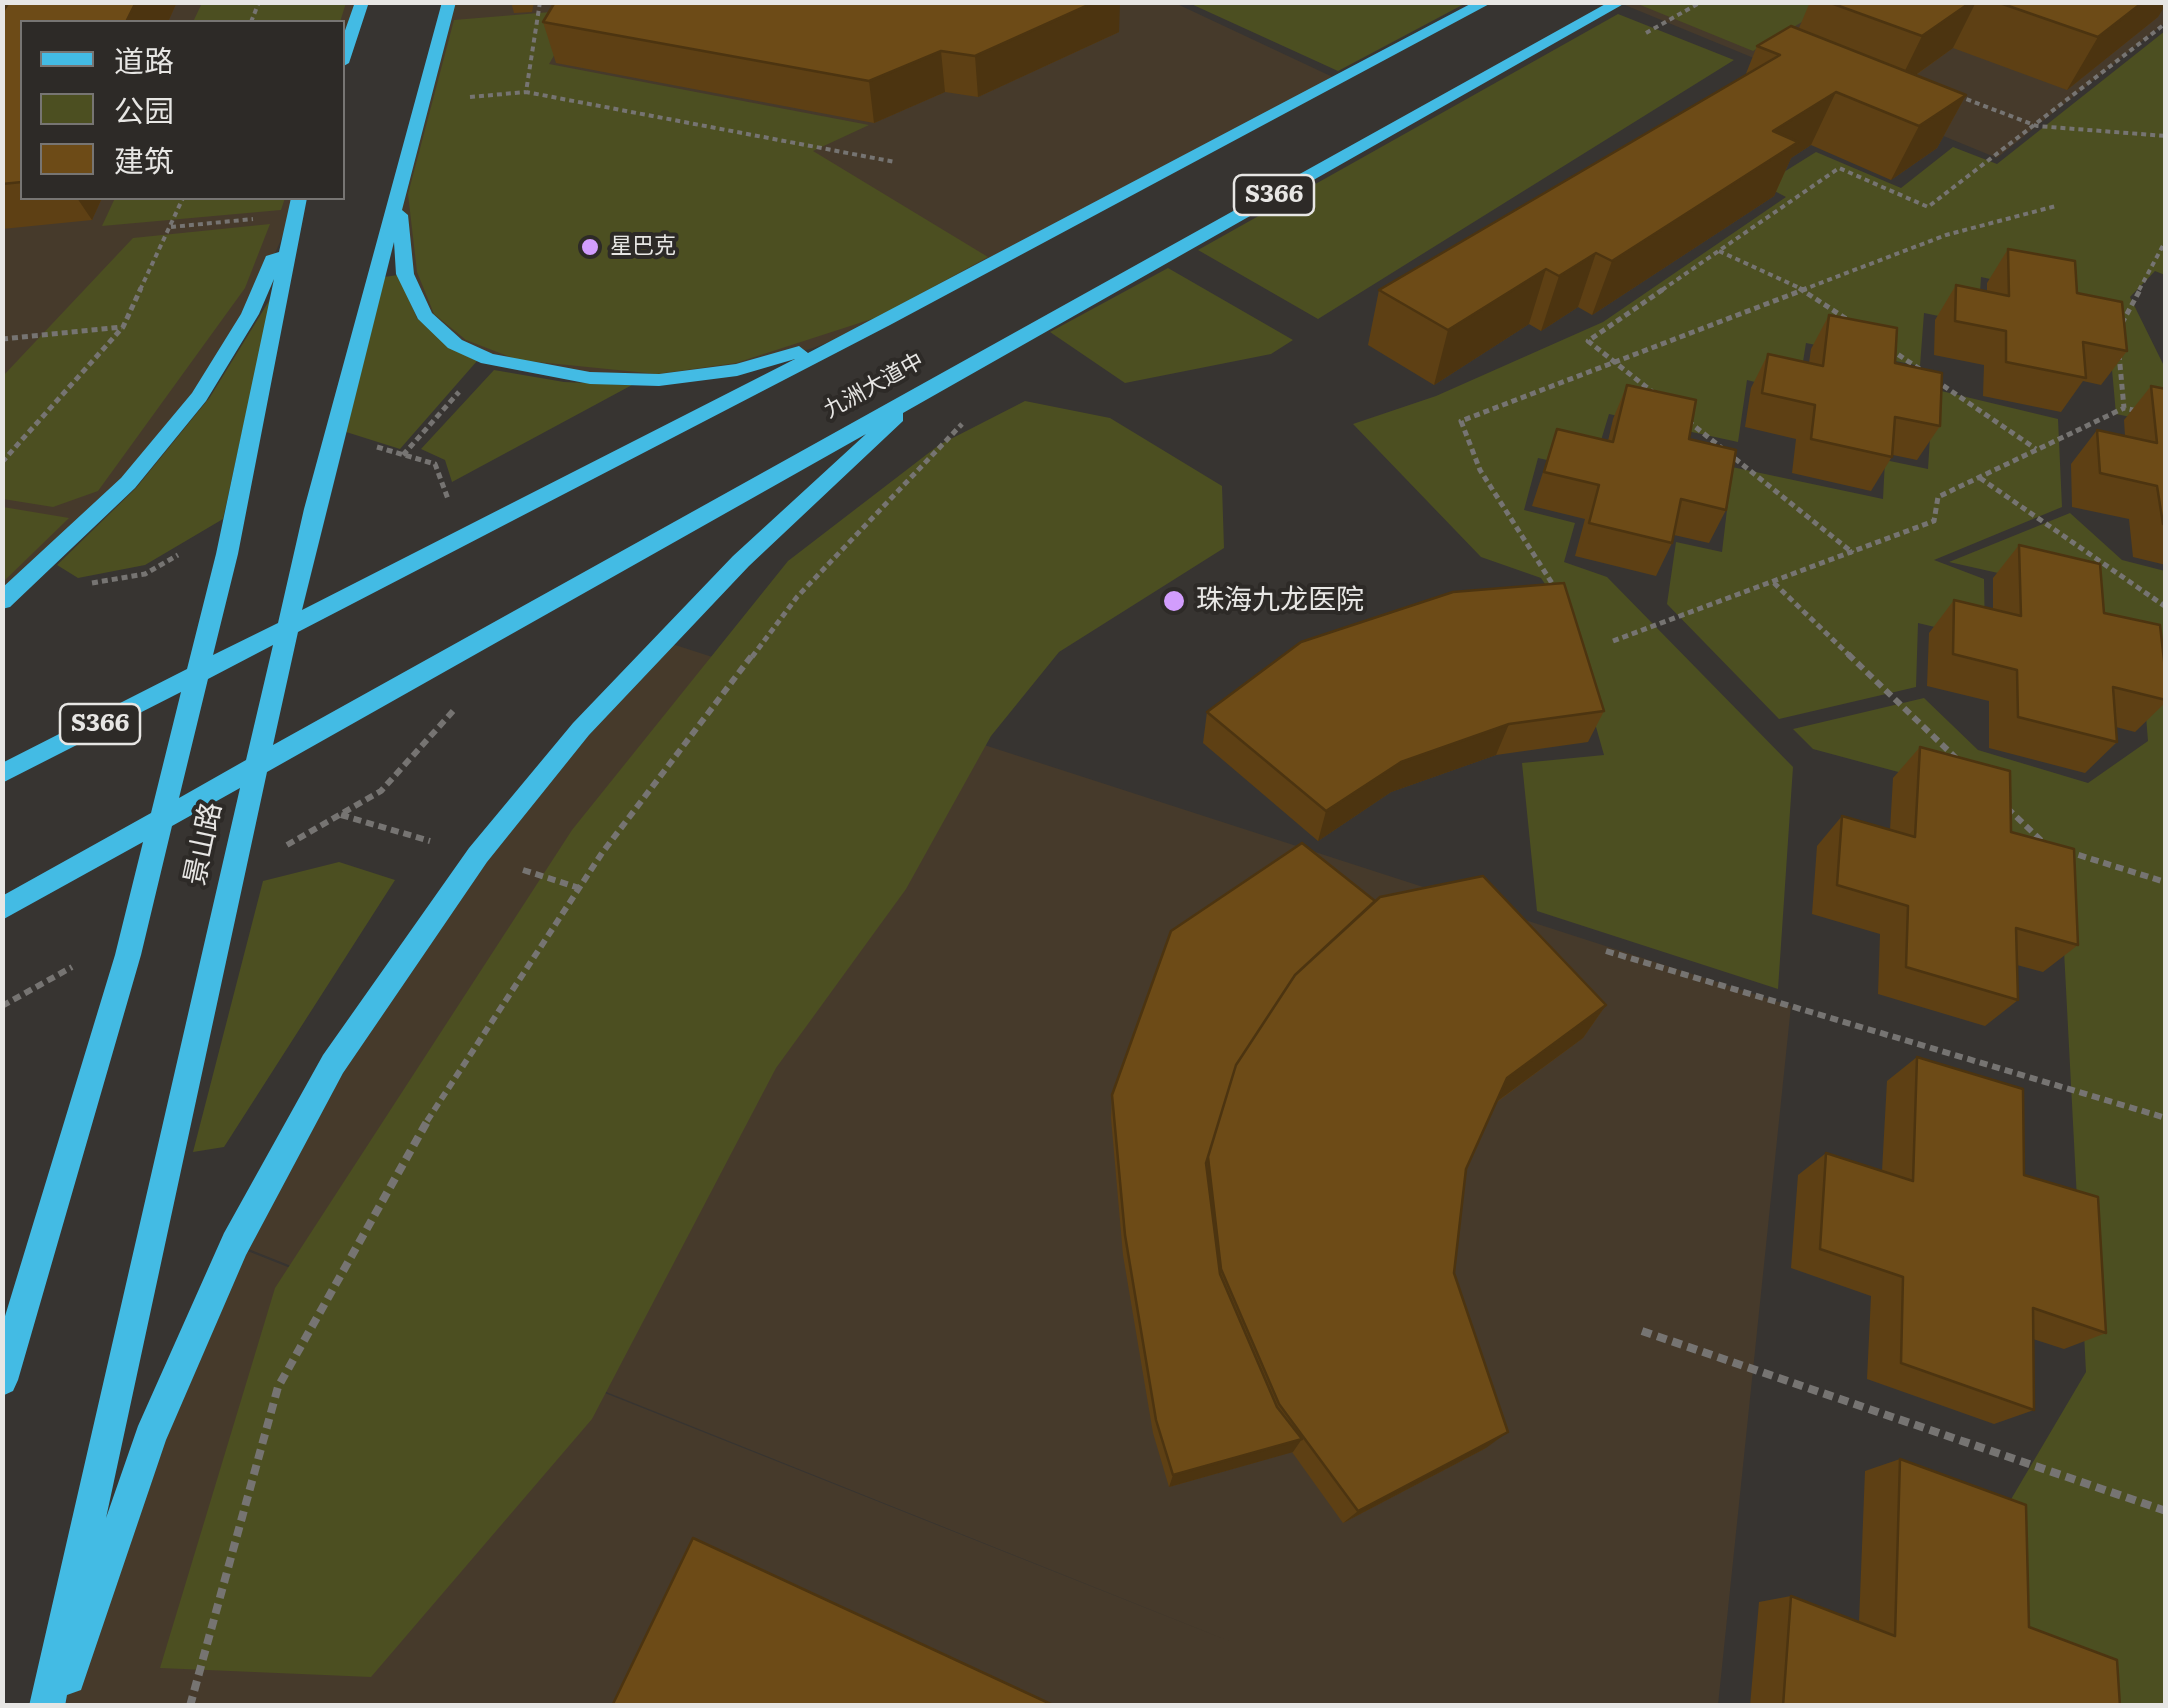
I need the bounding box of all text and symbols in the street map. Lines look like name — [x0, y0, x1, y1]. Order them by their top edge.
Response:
legend — [20, 20, 345, 200]
text: 道路 — [114, 37, 174, 81]
text: 公园 — [114, 87, 174, 131]
text: 建筑 — [114, 137, 174, 181]
road number: S366 — [1234, 175, 1314, 215]
place label: 星巴克 — [610, 234, 676, 260]
marker: 星巴克 — [579, 236, 601, 258]
street label: 九洲大道中 — [819, 348, 929, 424]
place label: 珠海九龙医院 — [1196, 584, 1364, 618]
marker: 珠海九龙医院 — [1161, 588, 1187, 614]
road number: S366 — [60, 704, 140, 744]
street label: 景山路 — [179, 799, 229, 889]

